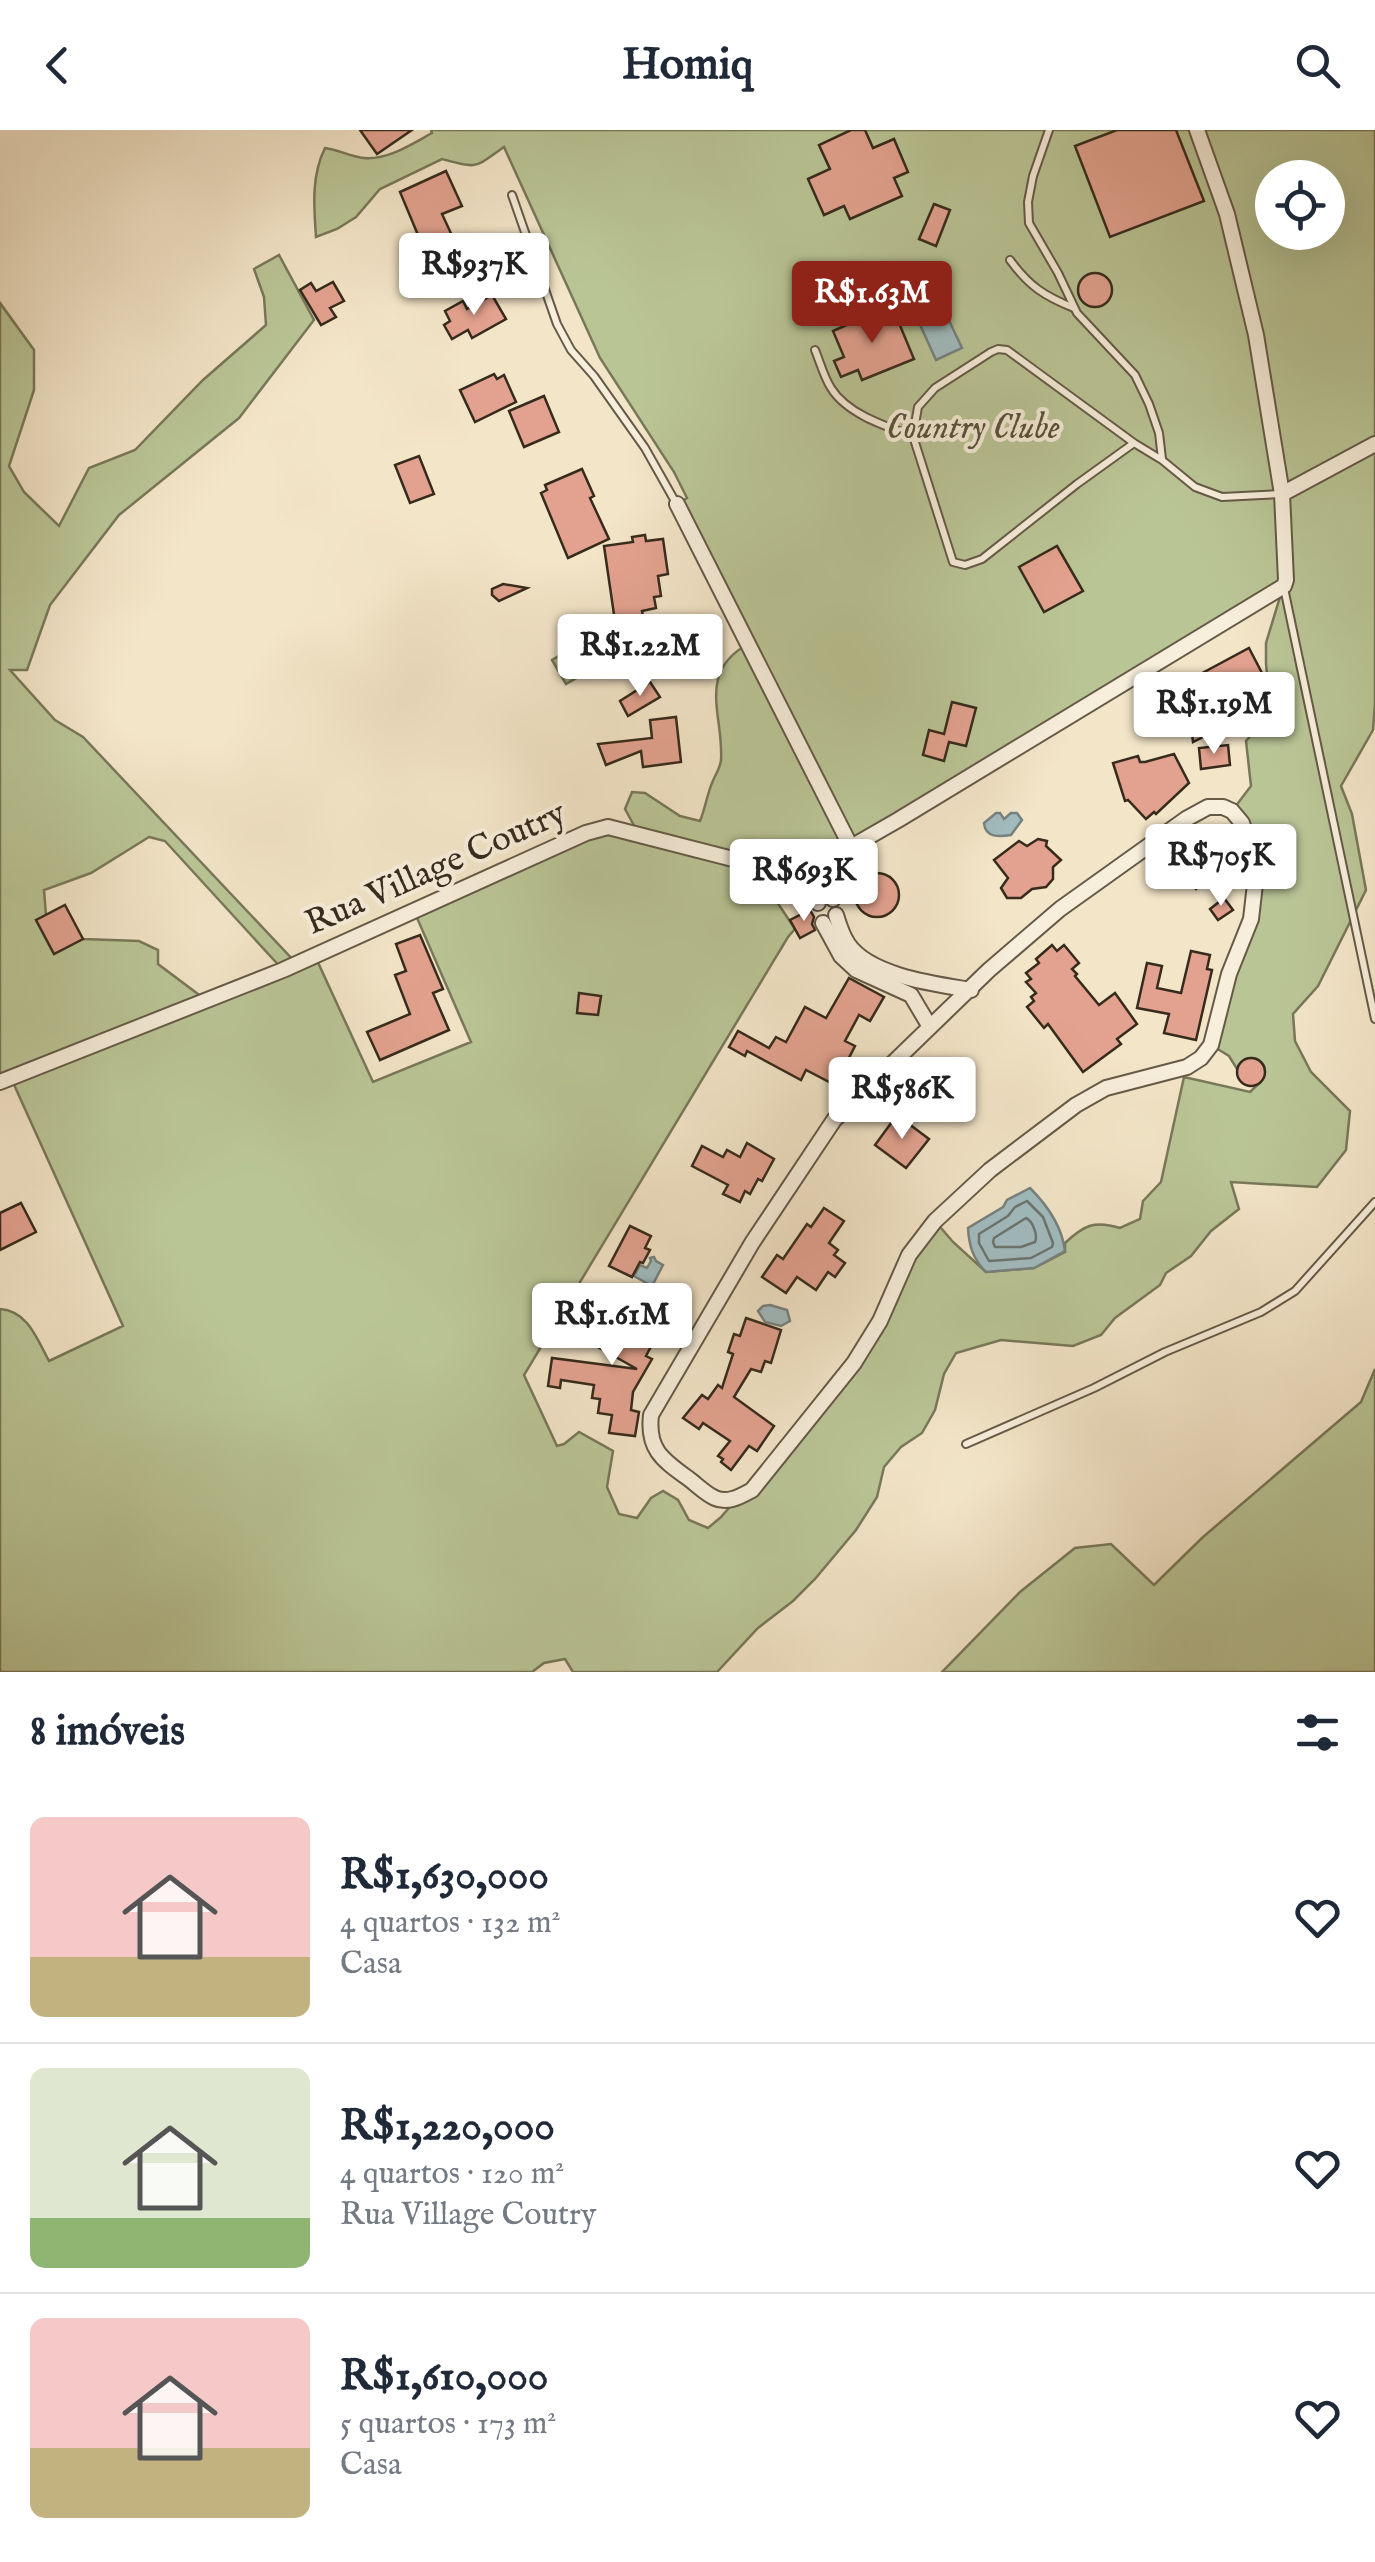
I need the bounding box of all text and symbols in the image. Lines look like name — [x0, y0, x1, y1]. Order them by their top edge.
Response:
text: Homiq — [622, 37, 753, 94]
icon: back — [30, 38, 85, 93]
icon: search — [1290, 38, 1345, 93]
map controls — [1255, 160, 1345, 250]
button: locate — [1255, 160, 1345, 250]
pin: R$937K — [393, 233, 555, 318]
text: R$937K — [421, 245, 527, 286]
pin: R$1.63M — [780, 261, 964, 346]
text: R$1.63M — [814, 273, 930, 314]
park label: Country Clube — [886, 406, 1060, 451]
pin: R$1.22M — [548, 614, 732, 699]
text: R$1.22M — [580, 626, 700, 667]
pin: R$1.19M — [1122, 672, 1306, 757]
text: R$1.19M — [1156, 684, 1272, 725]
street label: Rua Village Coutry — [299, 791, 574, 947]
pin: R$705K — [1140, 824, 1302, 909]
text: R$705K — [1167, 836, 1275, 877]
pin: R$693K — [723, 839, 885, 924]
text: R$693K — [752, 851, 856, 892]
pin: R$586K — [821, 1057, 983, 1142]
text: R$586K — [851, 1069, 953, 1110]
pin: R$1.61M — [520, 1283, 704, 1368]
text: R$1.61M — [554, 1295, 670, 1336]
icon: filters — [1290, 1705, 1345, 1760]
text: 8 imóveis — [30, 1706, 185, 1759]
text: R$1,630,000 — [340, 1850, 549, 1903]
icon: home — [110, 1857, 230, 1977]
icon: heart — [1290, 1890, 1345, 1945]
text: 4 quartos · 132 m² — [340, 1903, 561, 1944]
text: Casa — [340, 1944, 402, 1985]
text: R$1,220,000 — [340, 2101, 555, 2154]
icon: home — [110, 2108, 230, 2228]
icon: heart — [1290, 2141, 1345, 2196]
text: 4 quartos · 120 m² — [340, 2154, 564, 2195]
text: Rua Village Coutry — [340, 2195, 597, 2236]
text: R$1,610,000 — [340, 2351, 548, 2404]
icon: home — [110, 2358, 230, 2478]
icon: heart — [1290, 2391, 1345, 2446]
text: 5 quartos · 173 m² — [340, 2404, 556, 2445]
text: Casa — [340, 2445, 402, 2486]

